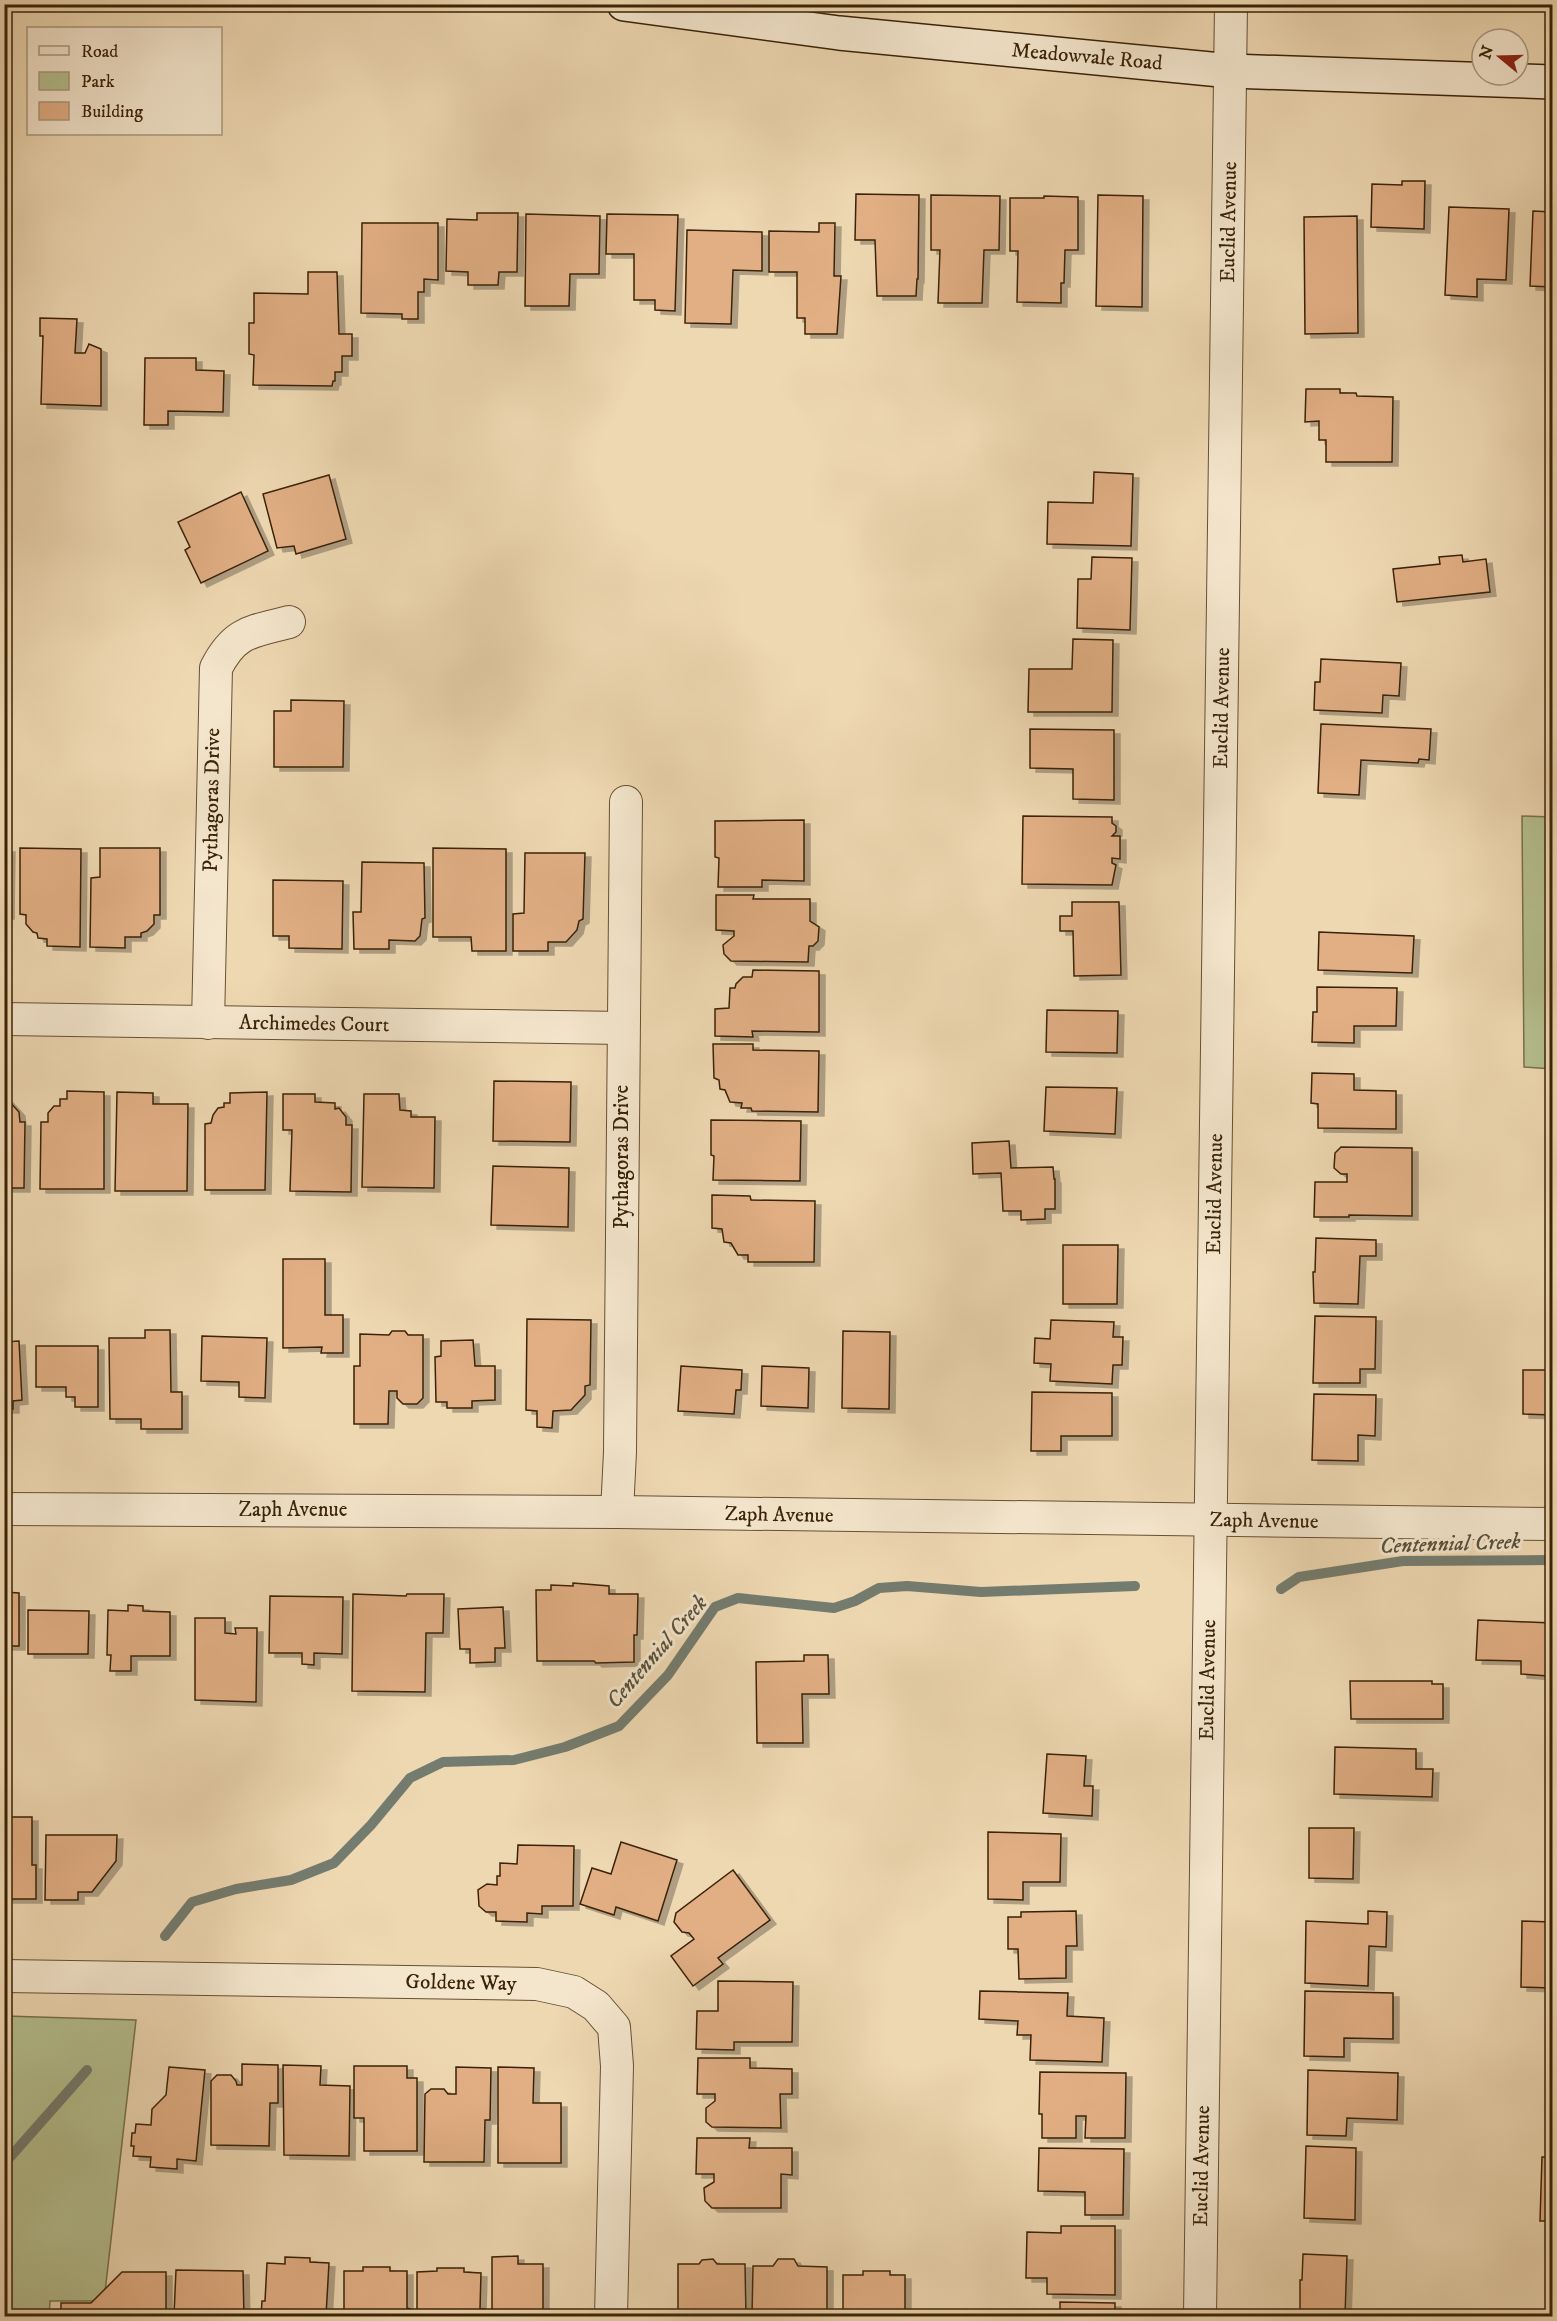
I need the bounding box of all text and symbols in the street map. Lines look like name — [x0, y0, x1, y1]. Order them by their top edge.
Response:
legend — [27, 27, 222, 135]
north arrow — [1470, 27, 1530, 87]
street label: Meadowvale Road — [1010, 37, 1164, 77]
text: Road — [81, 41, 118, 63]
text: N — [1475, 43, 1498, 62]
text: Park — [81, 71, 115, 93]
text: Building — [81, 101, 143, 123]
street label: Euclid Avenue — [1215, 161, 1243, 283]
street label: Euclid Avenue — [1208, 647, 1236, 769]
street label: Pythagoras Drive — [198, 727, 226, 872]
street label: Archimedes Court — [239, 1010, 390, 1038]
street label: Pythagoras Drive — [609, 1085, 635, 1229]
street label: Euclid Avenue — [1201, 1133, 1229, 1255]
street label: Zaph Avenue — [239, 1497, 348, 1523]
street label: Zaph Avenue — [724, 1501, 834, 1529]
street label: Zaph Avenue — [1209, 1507, 1319, 1535]
water label: Centennial Creek — [1379, 1528, 1522, 1560]
water label: Centennial Creek — [601, 1589, 714, 1714]
street label: Euclid Avenue — [1194, 1619, 1222, 1741]
street label: Goldene Way — [405, 1969, 518, 1997]
street label: Euclid Avenue — [1188, 2105, 1216, 2227]

